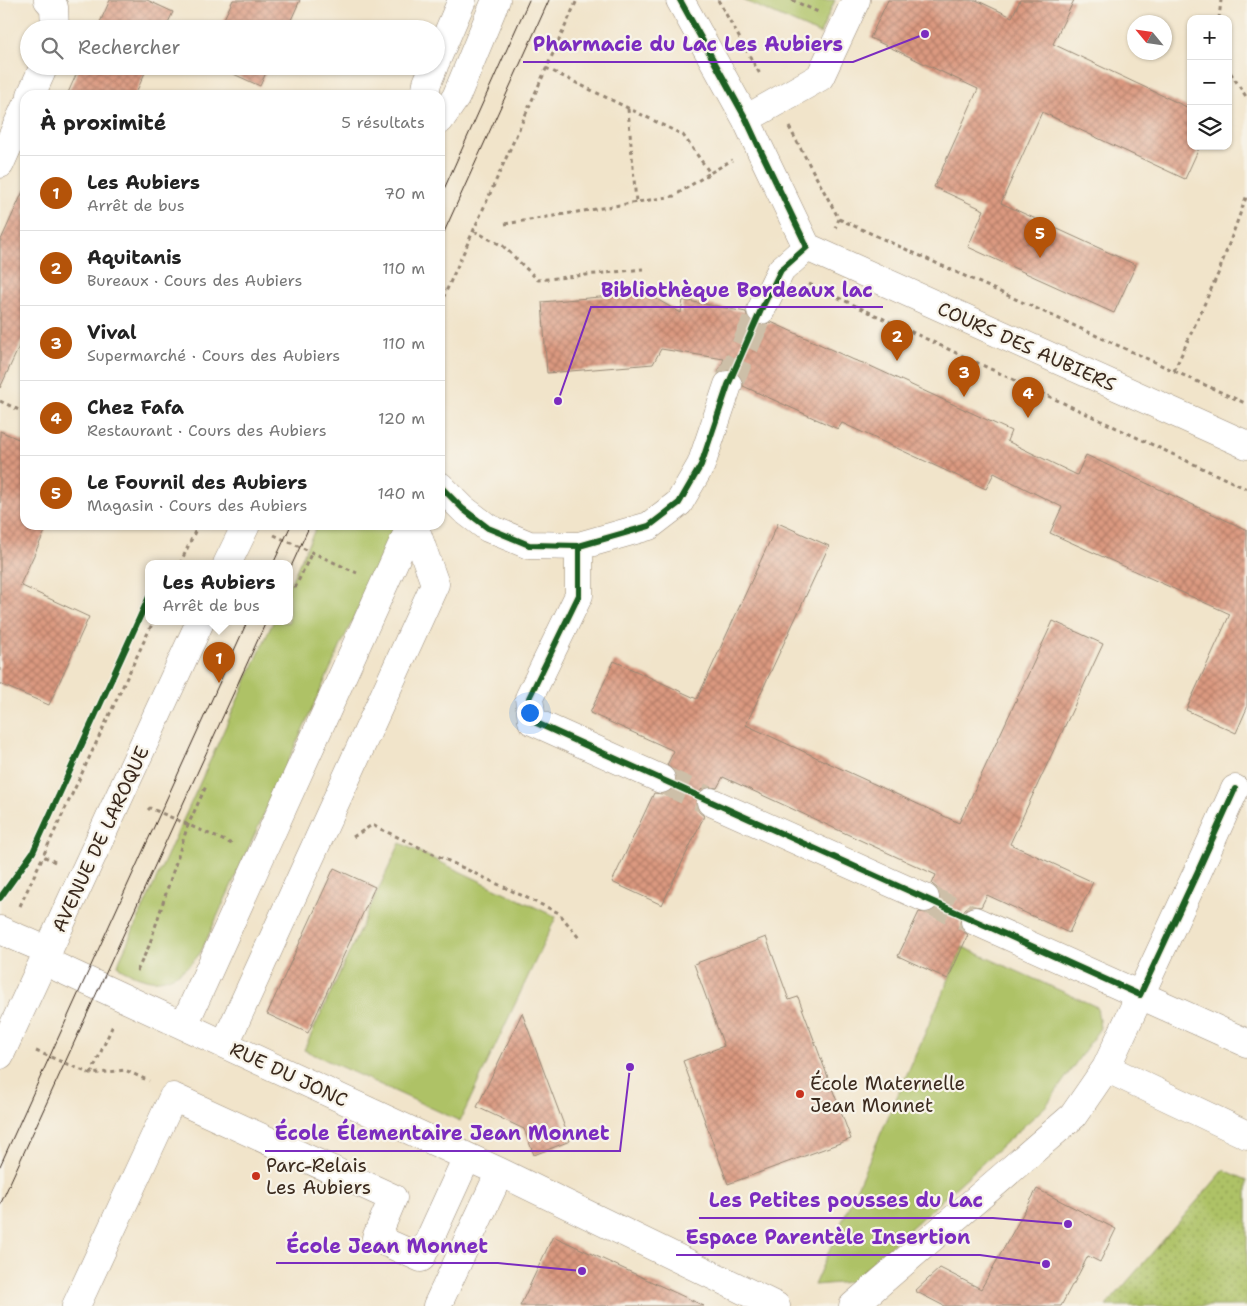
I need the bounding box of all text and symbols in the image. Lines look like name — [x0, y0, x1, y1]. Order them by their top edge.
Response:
north arrow — [1127, 15, 1172, 60]
map controls — [1187, 15, 1232, 150]
button: + — [1187, 15, 1232, 60]
search box — [20, 20, 445, 75]
callout: Pharmacie du Lac Les Aubiers — [523, 27, 853, 62]
text: Pharmacie du Lac Les Aubiers — [533, 31, 843, 57]
icon: search — [38, 34, 66, 62]
text: Rechercher — [78, 35, 181, 60]
button: − — [1187, 60, 1232, 105]
button: layers — [1187, 105, 1232, 150]
text: À proximité — [40, 109, 166, 137]
text: 5 résultats — [341, 112, 425, 133]
text: Les Aubiers — [87, 170, 200, 195]
text: 1 — [52, 183, 60, 204]
text: 70 m — [384, 183, 425, 204]
text: Arrêt de bus — [87, 195, 185, 216]
pin: 5 — [1024, 217, 1056, 258]
text: Aquitanis — [87, 245, 182, 270]
text: 2 — [50, 258, 62, 279]
text: 110 m — [382, 258, 425, 279]
text: Bureaux · Cours des Aubiers — [87, 270, 302, 291]
callout: Bibliothèque Bordeaux lac — [591, 272, 883, 307]
text: Bibliothèque Bordeaux lac — [601, 277, 873, 303]
street label: COURS DES AUBIERS — [934, 296, 1120, 397]
text: Vival — [87, 320, 137, 345]
pin: 2 — [881, 320, 913, 361]
text: 3 — [50, 333, 62, 354]
text: 110 m — [382, 333, 425, 354]
text: Supermarché · Cours des Aubiers — [87, 345, 340, 366]
pin: 3 — [948, 356, 980, 397]
pin: 4 — [1012, 377, 1044, 418]
text: Chez Fafa — [87, 395, 184, 420]
text: 4 — [50, 408, 62, 429]
text: 120 m — [378, 408, 425, 429]
text: Restaurant · Cours des Aubiers — [87, 420, 327, 441]
text: Le Fournil des Aubiers — [87, 470, 307, 495]
text: 5 — [51, 483, 61, 504]
text: 140 m — [378, 483, 425, 504]
text: Magasin · Cours des Aubiers — [87, 495, 307, 516]
popup — [145, 560, 293, 625]
text: Les Aubiers — [162, 570, 276, 595]
text: Arrêt de bus — [162, 595, 260, 616]
pin: 1 — [203, 642, 235, 683]
your location — [517, 700, 543, 726]
street label: AVENUE DE LAROQUE — [46, 742, 155, 936]
street label: RUE DU JONC — [226, 1036, 352, 1113]
place label: École Maternelle Jean Monnet — [810, 1070, 965, 1118]
marker: École Maternelle Jean Monnet — [794, 1088, 806, 1100]
callout: École Élementaire Jean Monnet — [265, 1116, 620, 1151]
text: École Élementaire Jean Monnet — [274, 1118, 610, 1146]
place label: Parc-Relais Les Aubiers — [266, 1153, 371, 1200]
marker: Parc-Relais Les Aubiers — [250, 1170, 262, 1182]
callout: Les Petites pousses du Lac — [699, 1183, 993, 1218]
text: Les Petites pousses du Lac — [709, 1187, 983, 1213]
callout: Espace Parentèle Insertion — [676, 1220, 980, 1255]
text: Espace Parentèle Insertion — [686, 1224, 970, 1250]
callout: École Jean Monnet — [276, 1228, 498, 1263]
text: École Jean Monnet — [286, 1231, 488, 1259]

